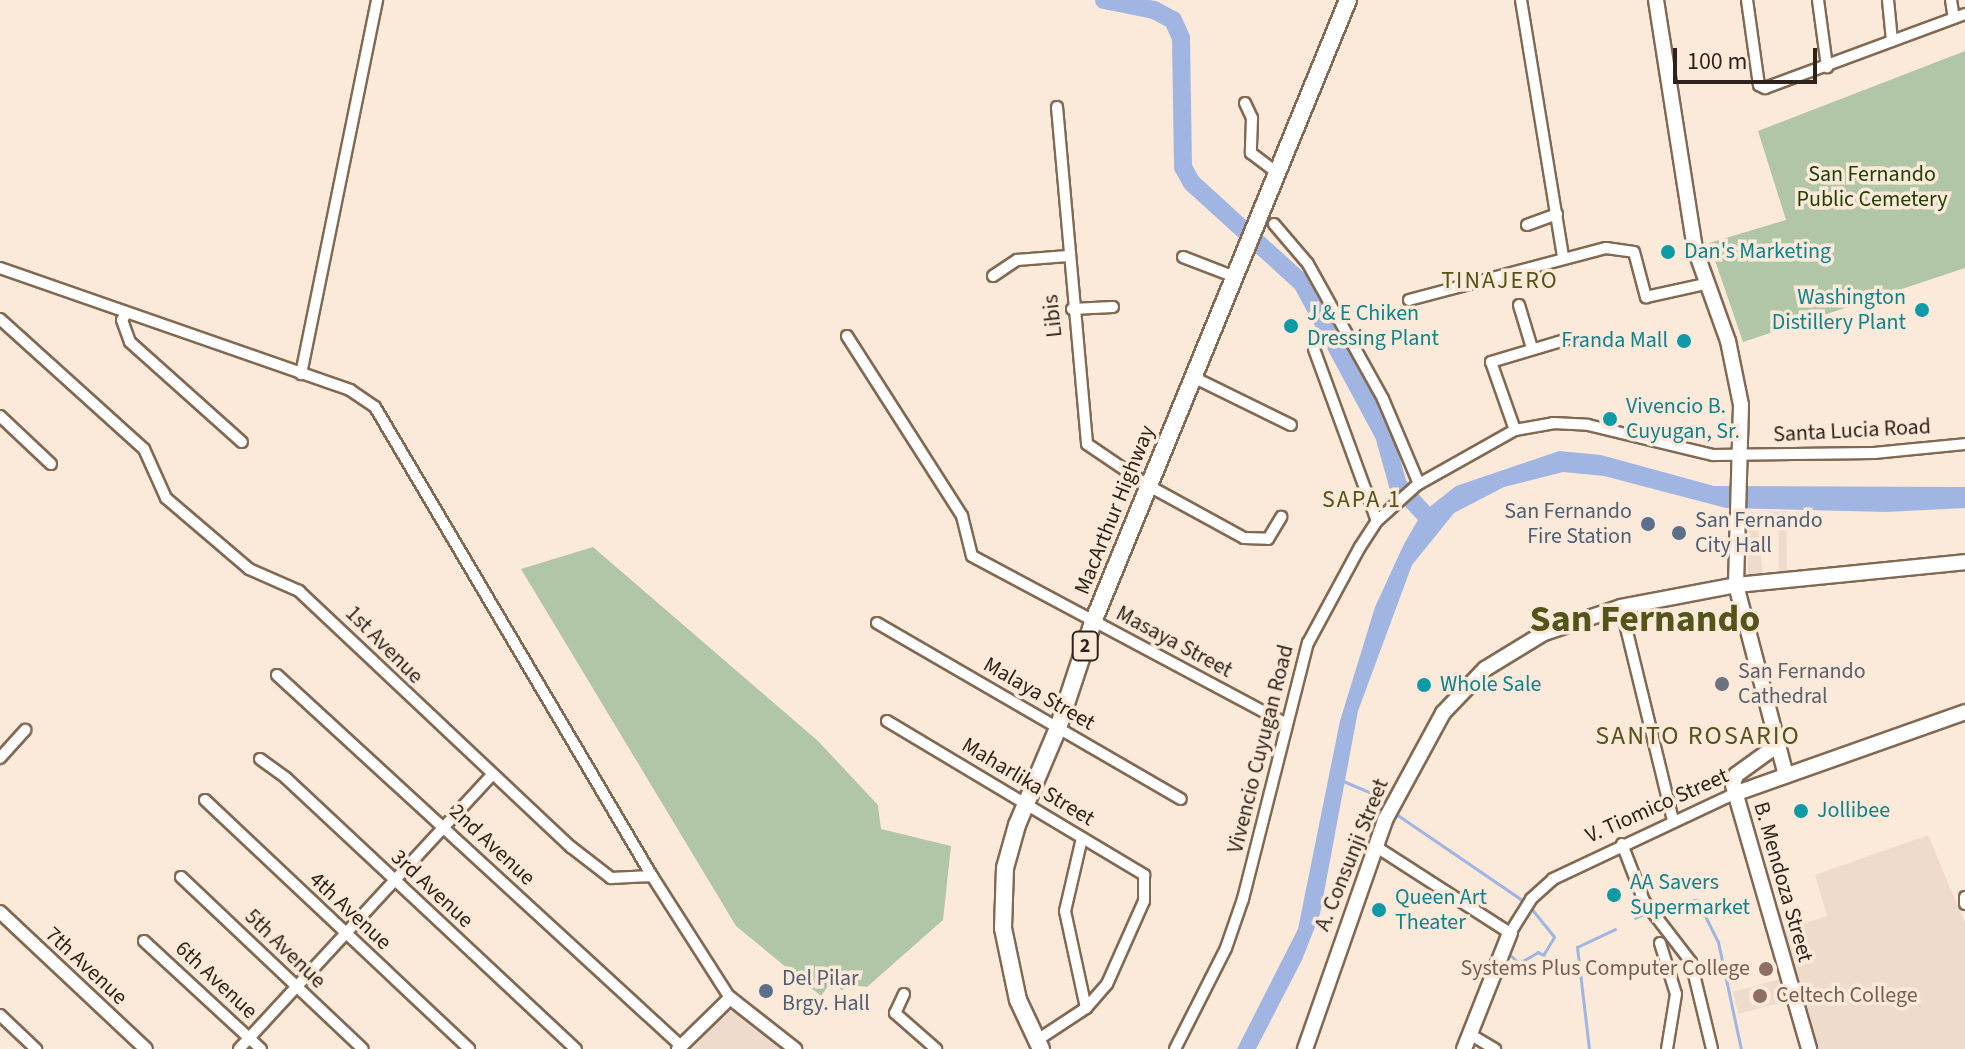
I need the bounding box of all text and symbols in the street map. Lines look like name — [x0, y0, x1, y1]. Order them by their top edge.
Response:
scale bar — [1677, 32, 1821, 82]
text: 100 m — [1687, 44, 1747, 79]
park label: San Fernando Public Cemetery — [1797, 161, 1947, 212]
place label: Dan's Marketing — [1684, 239, 1831, 265]
marker: Dan's Marketing — [1659, 243, 1677, 261]
district label: TINAJERO — [1441, 267, 1559, 295]
place label: Washington Distillery Plant — [1772, 284, 1906, 336]
street label: Libis — [1038, 293, 1068, 339]
place label: J & E Chiken Dressing Plant — [1307, 300, 1439, 352]
marker: Washington Distillery Plant — [1913, 301, 1931, 319]
marker: J & E Chiken Dressing Plant — [1282, 317, 1300, 335]
place label: Franda Mall — [1561, 328, 1668, 354]
marker: Franda Mall — [1675, 332, 1693, 350]
place label: Vivencio B. Cuyugan, Sr. — [1626, 393, 1740, 444]
marker: Vivencio B. Cuyugan, Sr. — [1601, 410, 1619, 428]
street label: Santa Lucia Road — [1772, 414, 1932, 448]
street label: MacArthur Highway — [1069, 422, 1161, 598]
district label: SAPA 1 — [1322, 486, 1402, 514]
place label: San Fernando Fire Station — [1504, 498, 1632, 550]
place label: San Fernando City Hall — [1695, 507, 1823, 558]
marker: San Fernando Fire Station — [1639, 515, 1657, 533]
marker: San Fernando City Hall — [1670, 524, 1688, 542]
district label: San Fernando — [1530, 597, 1760, 643]
street label: Masaya Street — [1111, 600, 1237, 684]
street label: 1st Avenue — [340, 601, 428, 689]
road number: 2 — [1071, 630, 1099, 662]
street label: Vivencio Cuyugan Road — [1222, 642, 1300, 856]
street label: Malaya Street — [979, 652, 1099, 736]
place label: San Fernando Cathedral — [1738, 658, 1866, 710]
place label: Whole Sale — [1440, 672, 1541, 698]
marker: San Fernando Cathedral — [1713, 675, 1731, 693]
marker: Whole Sale — [1415, 676, 1433, 694]
district label: SANTO ROSARIO — [1595, 720, 1801, 752]
street label: Maharlika Street — [957, 732, 1099, 832]
street label: V. Tiomico Street — [1581, 763, 1733, 849]
street label: A. Consunji Street — [1309, 775, 1395, 935]
place label: Jollibee — [1817, 798, 1890, 824]
street label: 2nd Avenue — [444, 799, 540, 891]
street label: B. Mendoza Street — [1748, 799, 1818, 965]
marker: Jollibee — [1792, 802, 1810, 820]
street label: 3rd Avenue — [385, 844, 479, 934]
street label: 4th Avenue — [304, 866, 396, 956]
place label: AA Savers Supermarket — [1630, 869, 1750, 920]
place label: Queen Art Theater — [1395, 884, 1487, 936]
marker: AA Savers Supermarket — [1605, 886, 1623, 904]
marker: Queen Art Theater — [1370, 901, 1388, 919]
street label: 5th Avenue — [239, 904, 331, 994]
street label: 7th Avenue — [40, 921, 132, 1011]
street label: 6th Avenue — [170, 935, 262, 1025]
place label: Systems Plus Computer College — [1461, 956, 1750, 982]
marker: Systems Plus Computer College — [1757, 960, 1775, 978]
place label: Del Pilar Brgy. Hall — [782, 965, 870, 1016]
marker: Del Pilar Brgy. Hall — [757, 982, 775, 1000]
place label: Celtech College — [1776, 983, 1918, 1009]
marker: Celtech College — [1751, 987, 1769, 1005]

